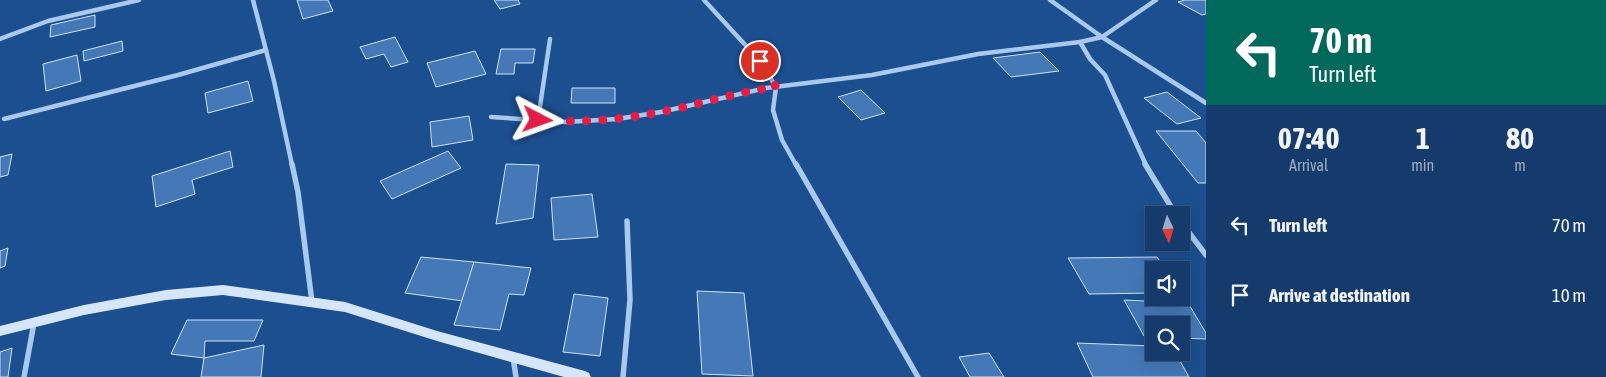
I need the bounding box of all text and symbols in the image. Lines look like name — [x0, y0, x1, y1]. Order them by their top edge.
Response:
icon: left — [1226, 20, 1291, 85]
text: 70 m — [1309, 20, 1372, 60]
pin — [739, 40, 781, 82]
icon: arrive — [746, 47, 774, 75]
text: Turn left — [1309, 61, 1376, 87]
position arrow — [511, 93, 563, 145]
text: 07:40 — [1278, 121, 1340, 155]
text: 1 — [1416, 121, 1430, 155]
text: 80 — [1506, 121, 1534, 155]
text: Arrival — [1289, 156, 1328, 174]
text: min — [1411, 156, 1434, 174]
text: m — [1514, 156, 1526, 174]
north arrow — [1145, 206, 1190, 251]
map controls — [1145, 206, 1190, 361]
icon: left — [1226, 211, 1254, 239]
text: Turn left — [1269, 214, 1327, 236]
text: 70 m — [1552, 214, 1586, 236]
button: sound — [1145, 261, 1190, 306]
icon: arrive — [1226, 281, 1254, 309]
text: Arrive at destination — [1269, 284, 1410, 306]
text: 10 m — [1552, 284, 1586, 306]
button: search — [1145, 316, 1190, 361]

